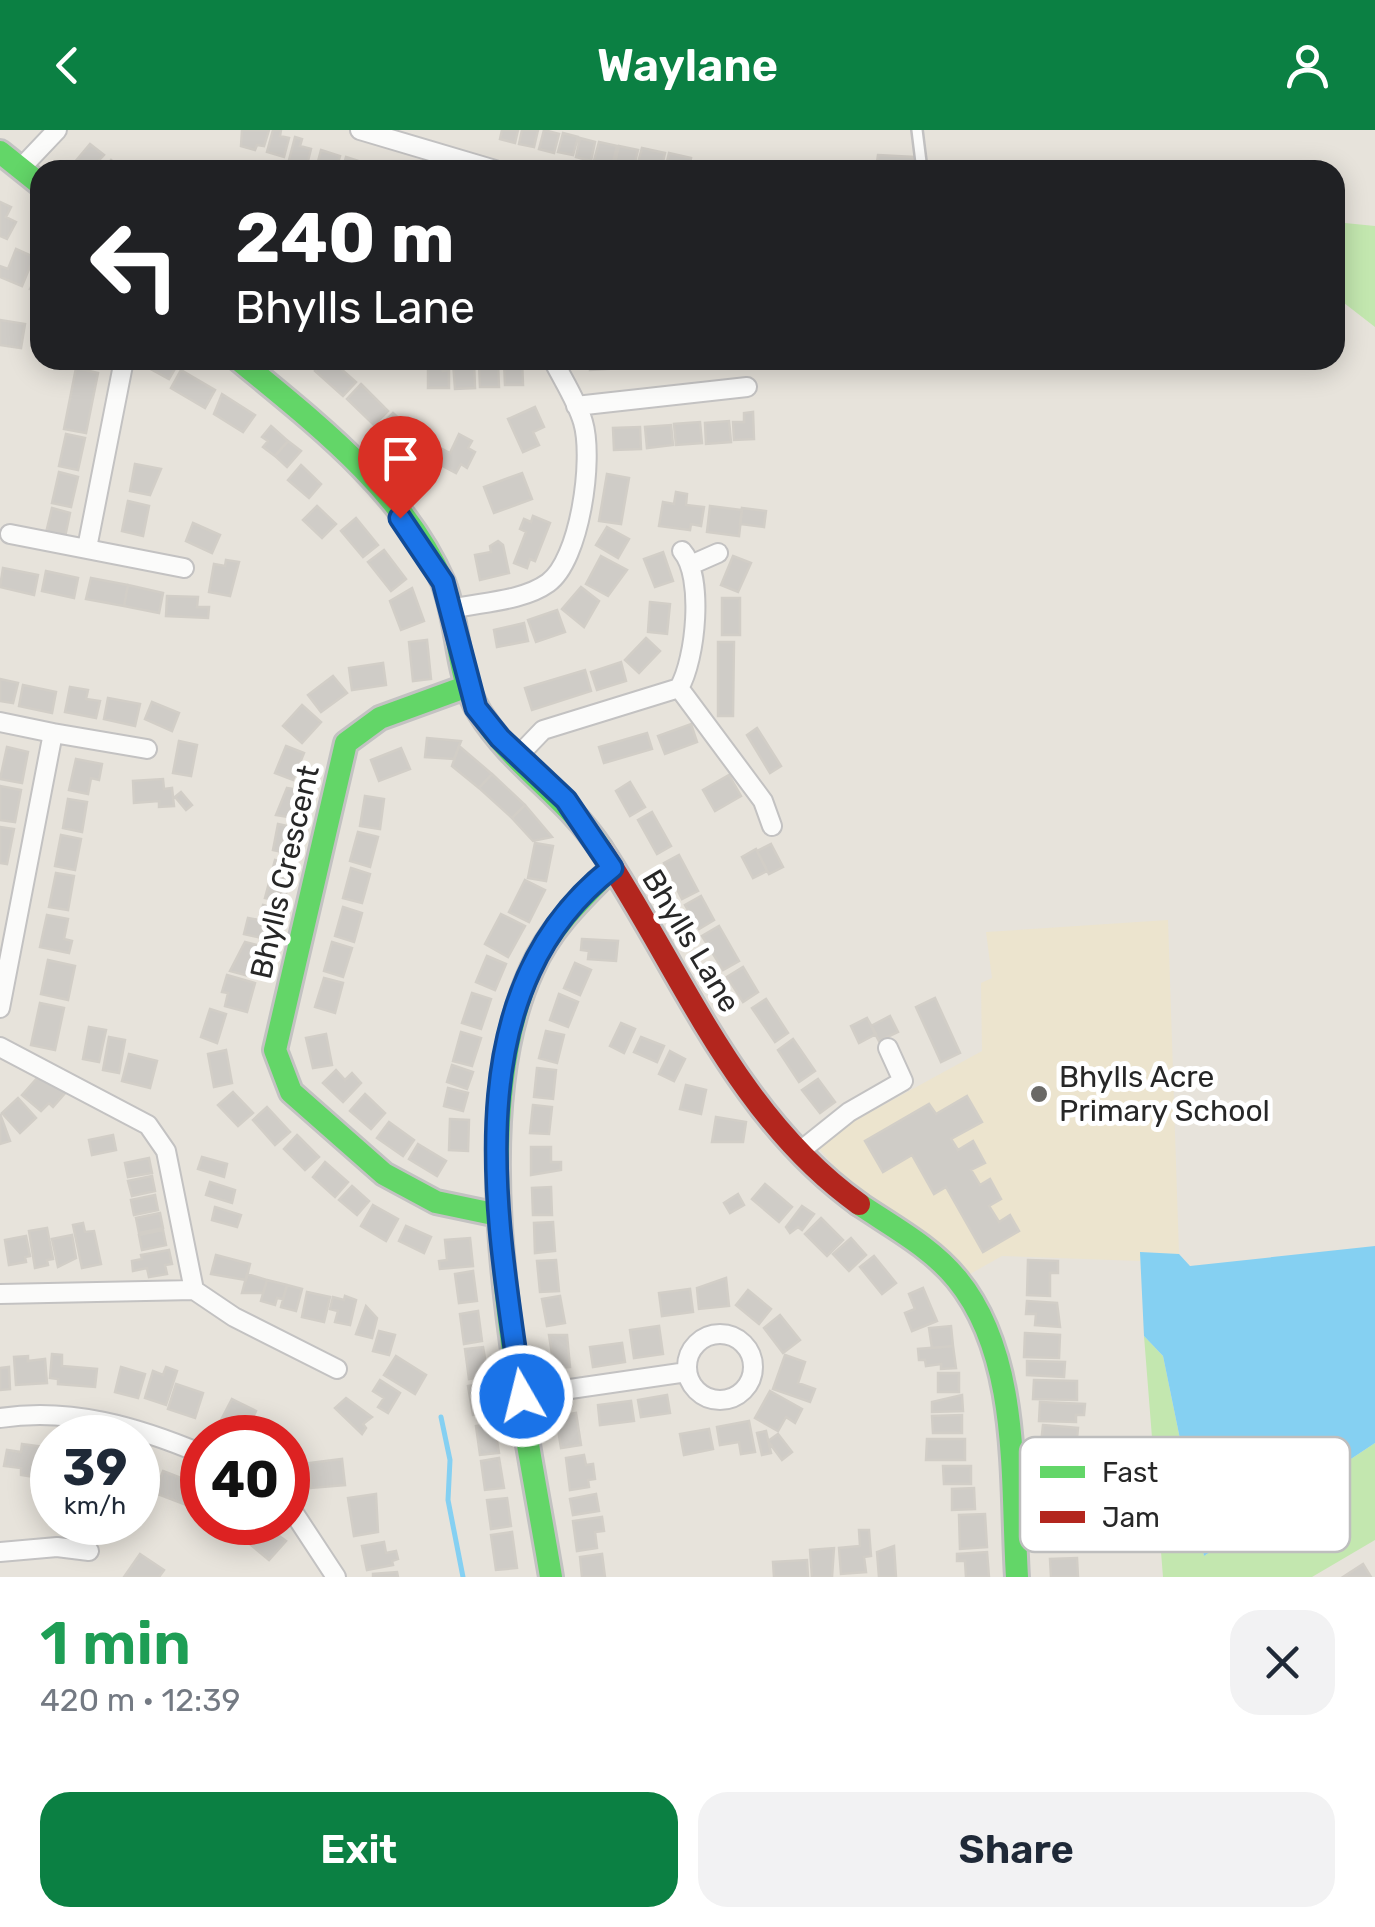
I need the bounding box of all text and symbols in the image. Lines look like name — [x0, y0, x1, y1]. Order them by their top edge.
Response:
icon: back — [40, 38, 95, 93]
icon: person — [1280, 38, 1335, 93]
text: Waylane — [597, 39, 778, 92]
text: 240 m — [235, 197, 455, 280]
icon: left — [70, 200, 200, 330]
text: Bhylls Lane — [235, 281, 475, 334]
pin — [358, 416, 443, 519]
icon: arrive — [373, 431, 428, 486]
street label: Bhylls Crescent — [243, 762, 327, 982]
street label: Bhylls Lane — [634, 863, 748, 1019]
place label: Bhylls Acre Primary School — [1059, 1059, 1270, 1129]
marker: Bhylls Acre Primary School — [1028, 1083, 1050, 1105]
position arrow — [470, 1344, 574, 1448]
speed limit sign: 40 — [180, 1415, 310, 1545]
legend — [1020, 1437, 1350, 1552]
text: 39 — [63, 1438, 128, 1498]
text: Fast — [1102, 1456, 1158, 1489]
text: km/h — [64, 1491, 126, 1520]
text: Jam — [1102, 1501, 1160, 1534]
text: 1 min — [40, 1608, 191, 1679]
button: close — [1230, 1610, 1335, 1715]
text: 420 m · 12:39 — [40, 1681, 240, 1719]
button: Exit — [40, 1792, 678, 1907]
button: Share — [698, 1792, 1335, 1907]

